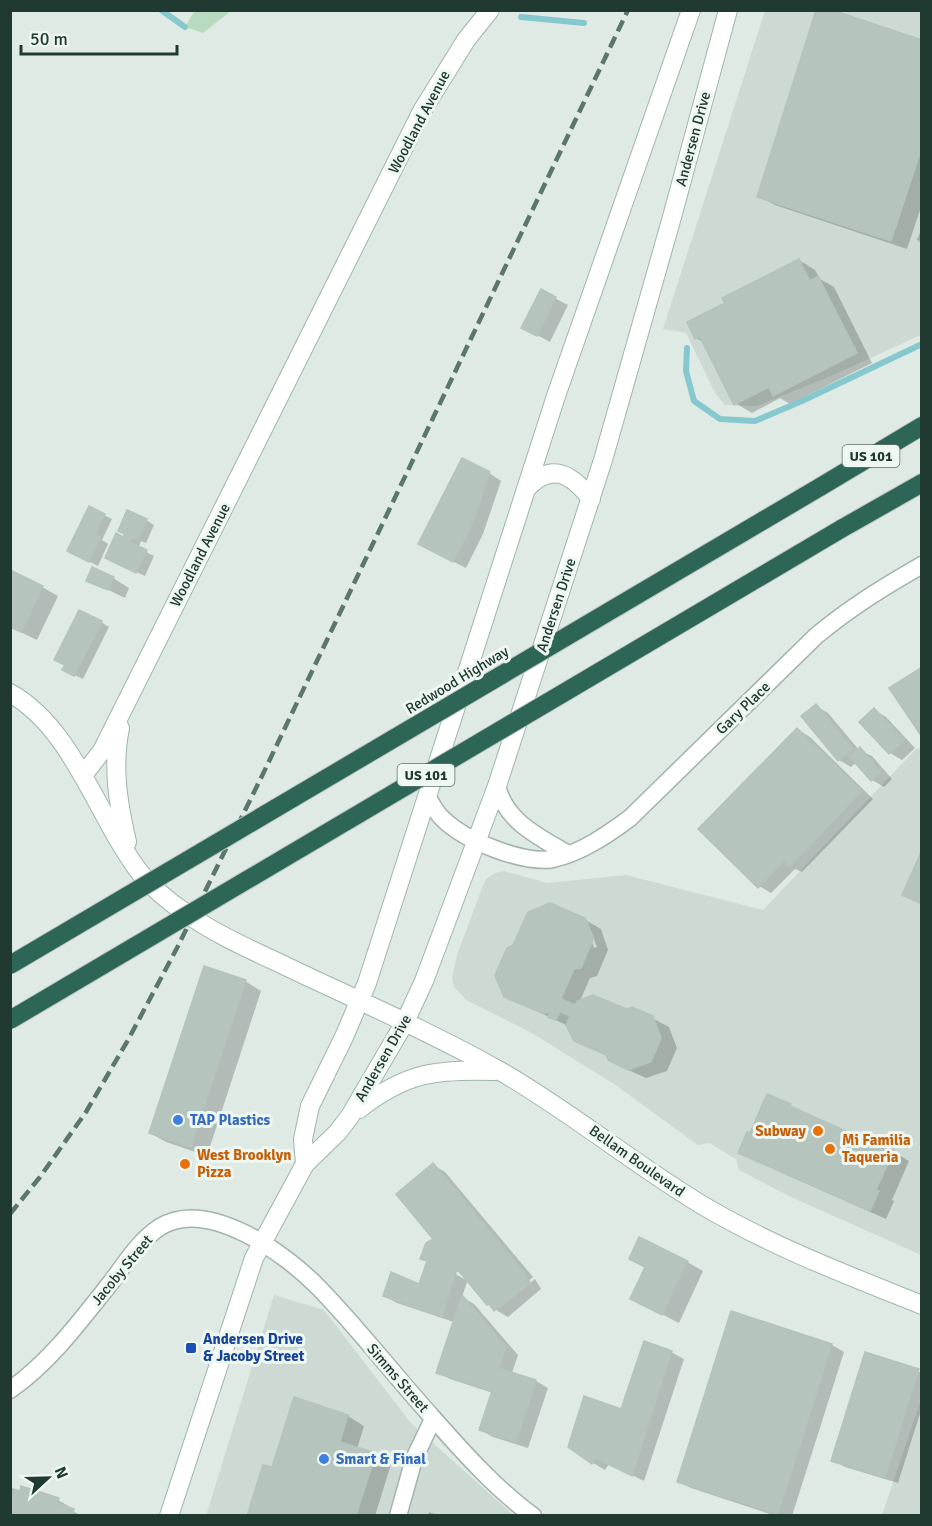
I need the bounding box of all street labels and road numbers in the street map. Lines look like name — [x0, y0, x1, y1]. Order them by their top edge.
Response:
street label: Woodland Avenue — [384, 67, 454, 177]
street label: Andersen Drive — [672, 90, 714, 188]
road number: US 101 — [842, 445, 900, 467]
street label: Woodland Avenue — [166, 500, 234, 610]
street label: Andersen Drive — [532, 556, 580, 654]
street label: Redwood Highway — [402, 642, 512, 718]
street label: Gary Place — [712, 678, 774, 738]
road number: US 101 — [398, 764, 454, 786]
street label: Andersen Drive — [351, 1011, 415, 1105]
street label: Bellam Boulevard — [586, 1121, 688, 1201]
street label: Jacoby Street — [87, 1231, 157, 1309]
street label: Simms Street — [363, 1340, 433, 1416]

